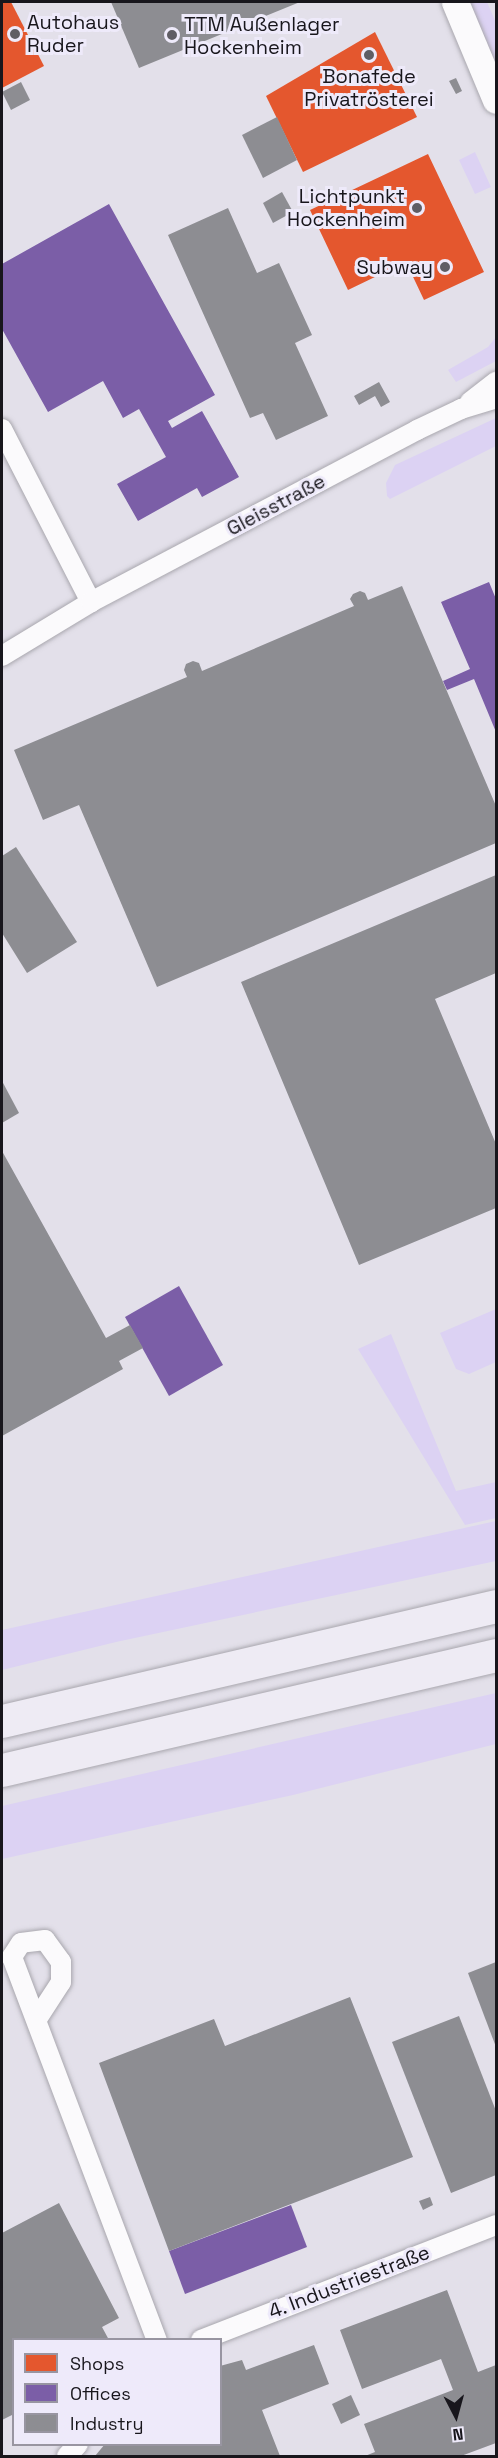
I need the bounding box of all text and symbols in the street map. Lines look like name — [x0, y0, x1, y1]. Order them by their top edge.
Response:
place label: Autohaus Ruder — [27, 11, 119, 58]
place label: TTM Außenlager Hockenheim — [184, 12, 340, 59]
marker: Autohaus Ruder — [8, 27, 22, 41]
marker: TTM Außenlager Hockenheim — [165, 28, 179, 42]
marker: Bonafede Privatrösterei — [362, 48, 376, 62]
place label: Bonafede Privatrösterei — [304, 64, 434, 111]
place label: Lichtpunkt Hockenheim — [287, 184, 405, 231]
marker: Lichtpunkt Hockenheim — [410, 201, 424, 215]
place label: Subway — [356, 255, 433, 279]
marker: Subway — [438, 260, 452, 274]
street label: Gleisstraße — [223, 469, 329, 541]
street label: 4. Industriestraße — [265, 2240, 433, 2324]
legend — [12, 2338, 222, 2446]
text: Shops — [70, 2352, 124, 2375]
text: Offices — [70, 2382, 131, 2405]
north arrow — [426, 2386, 486, 2446]
text: Industry — [70, 2412, 143, 2435]
text: N — [452, 2423, 464, 2445]

